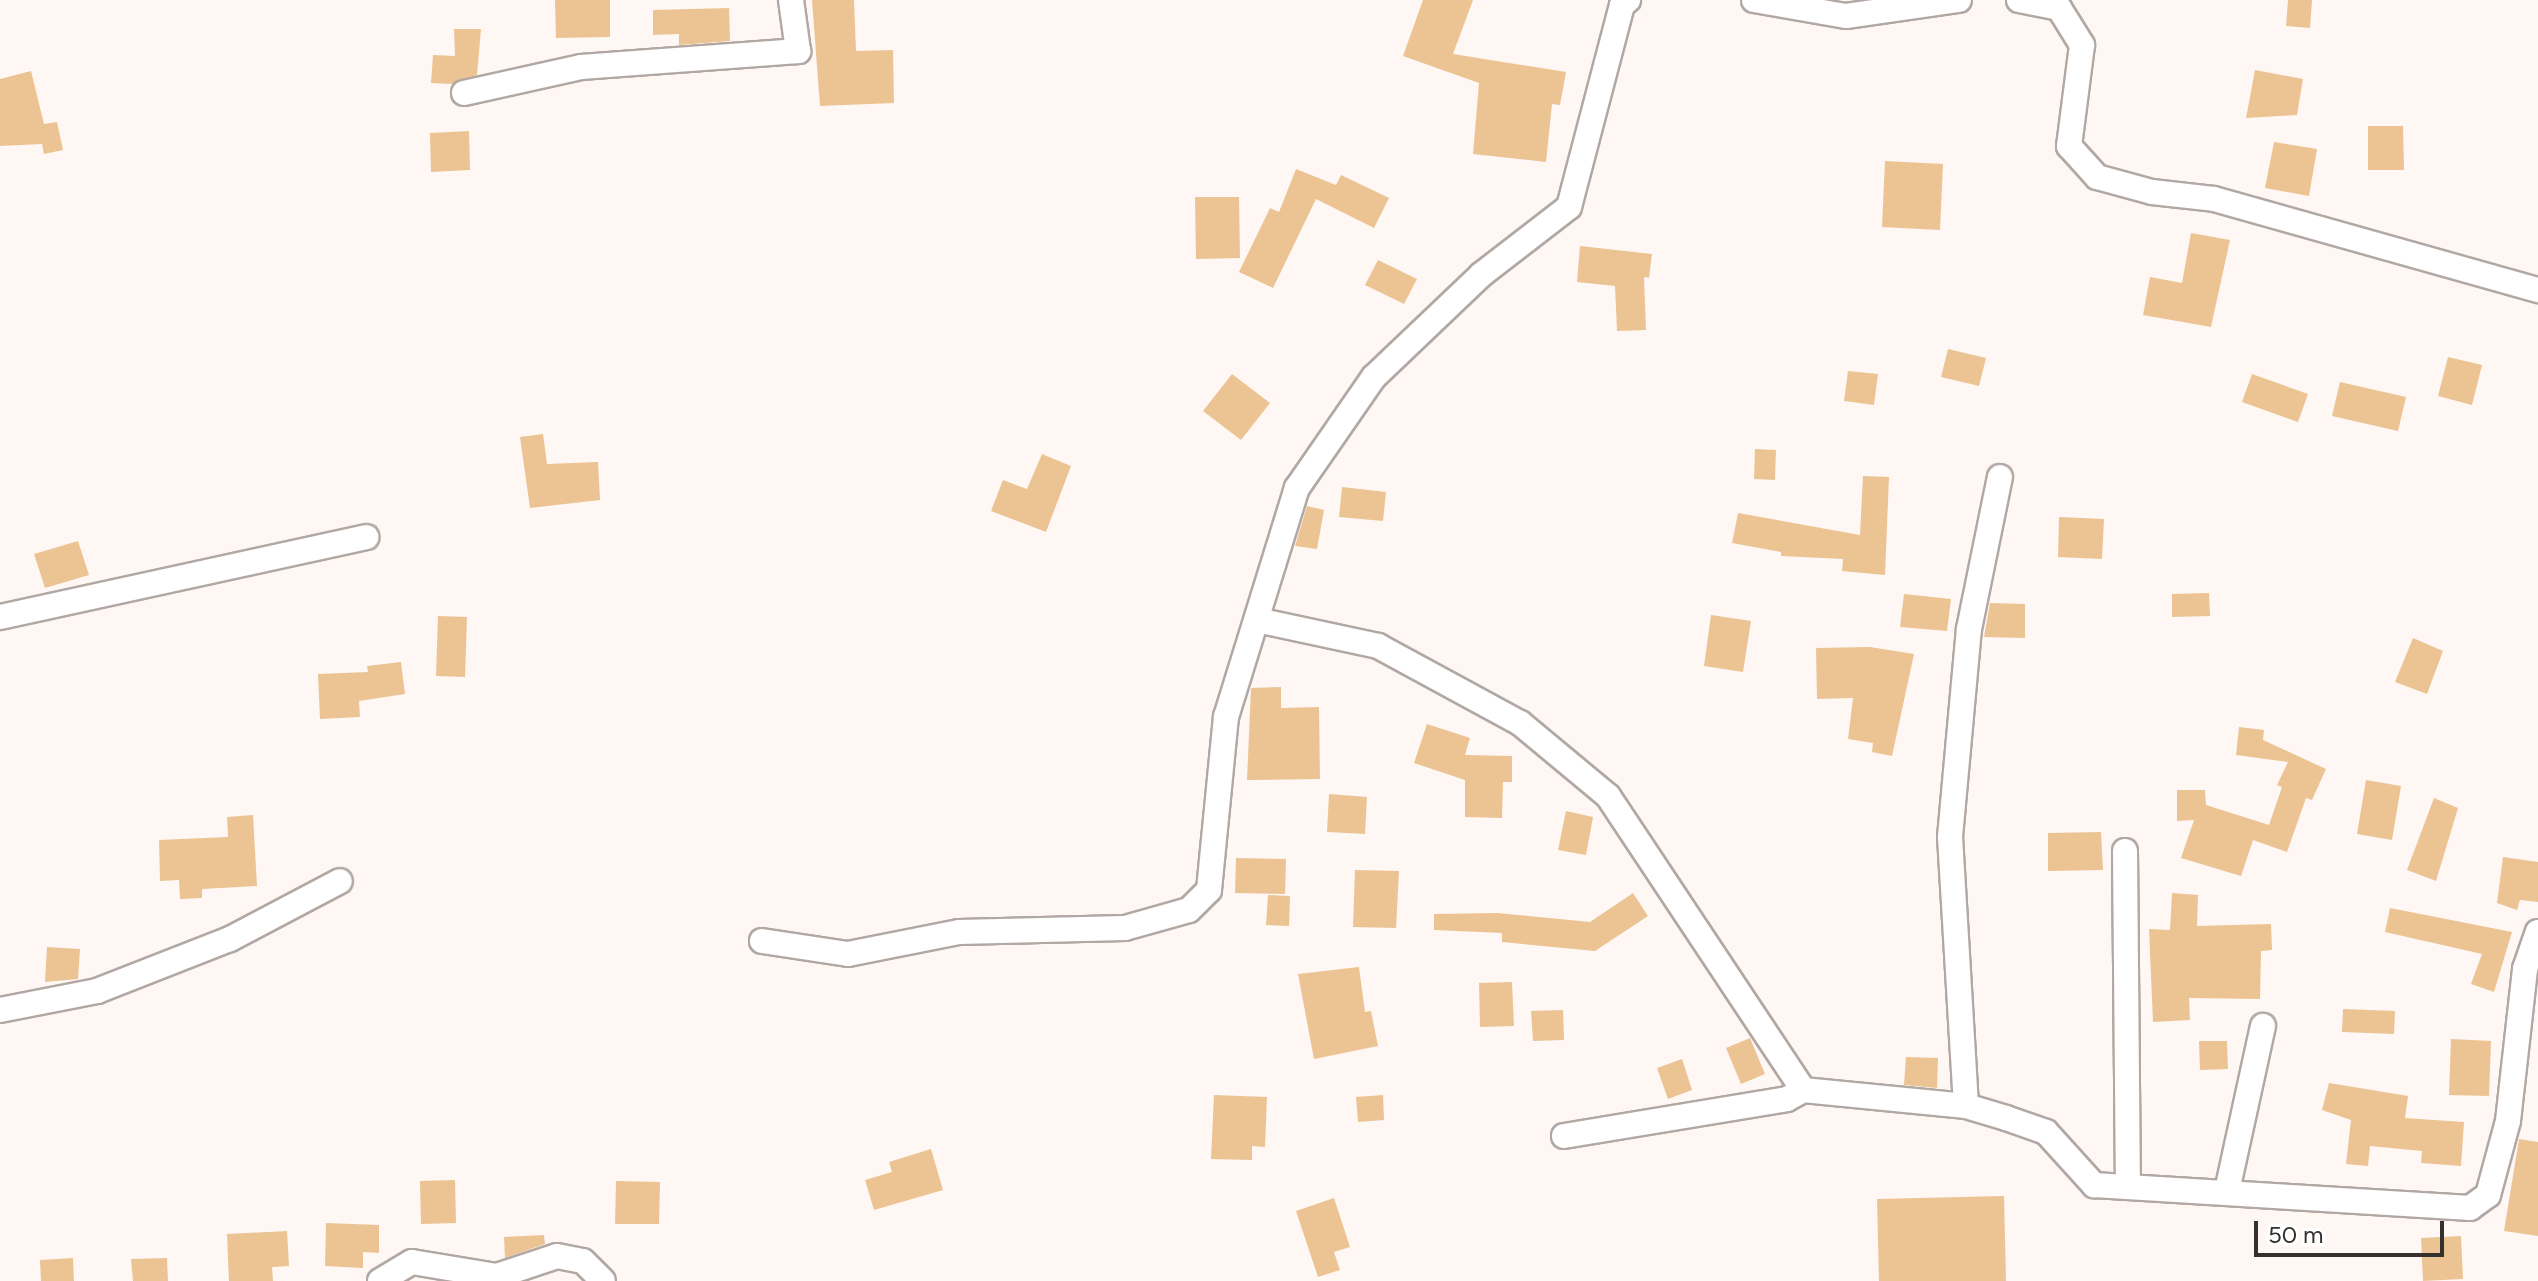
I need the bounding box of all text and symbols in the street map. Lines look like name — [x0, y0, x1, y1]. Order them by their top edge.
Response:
scale bar — [2258, 1205, 2448, 1255]
text: 50 m — [2268, 1220, 2324, 1249]

